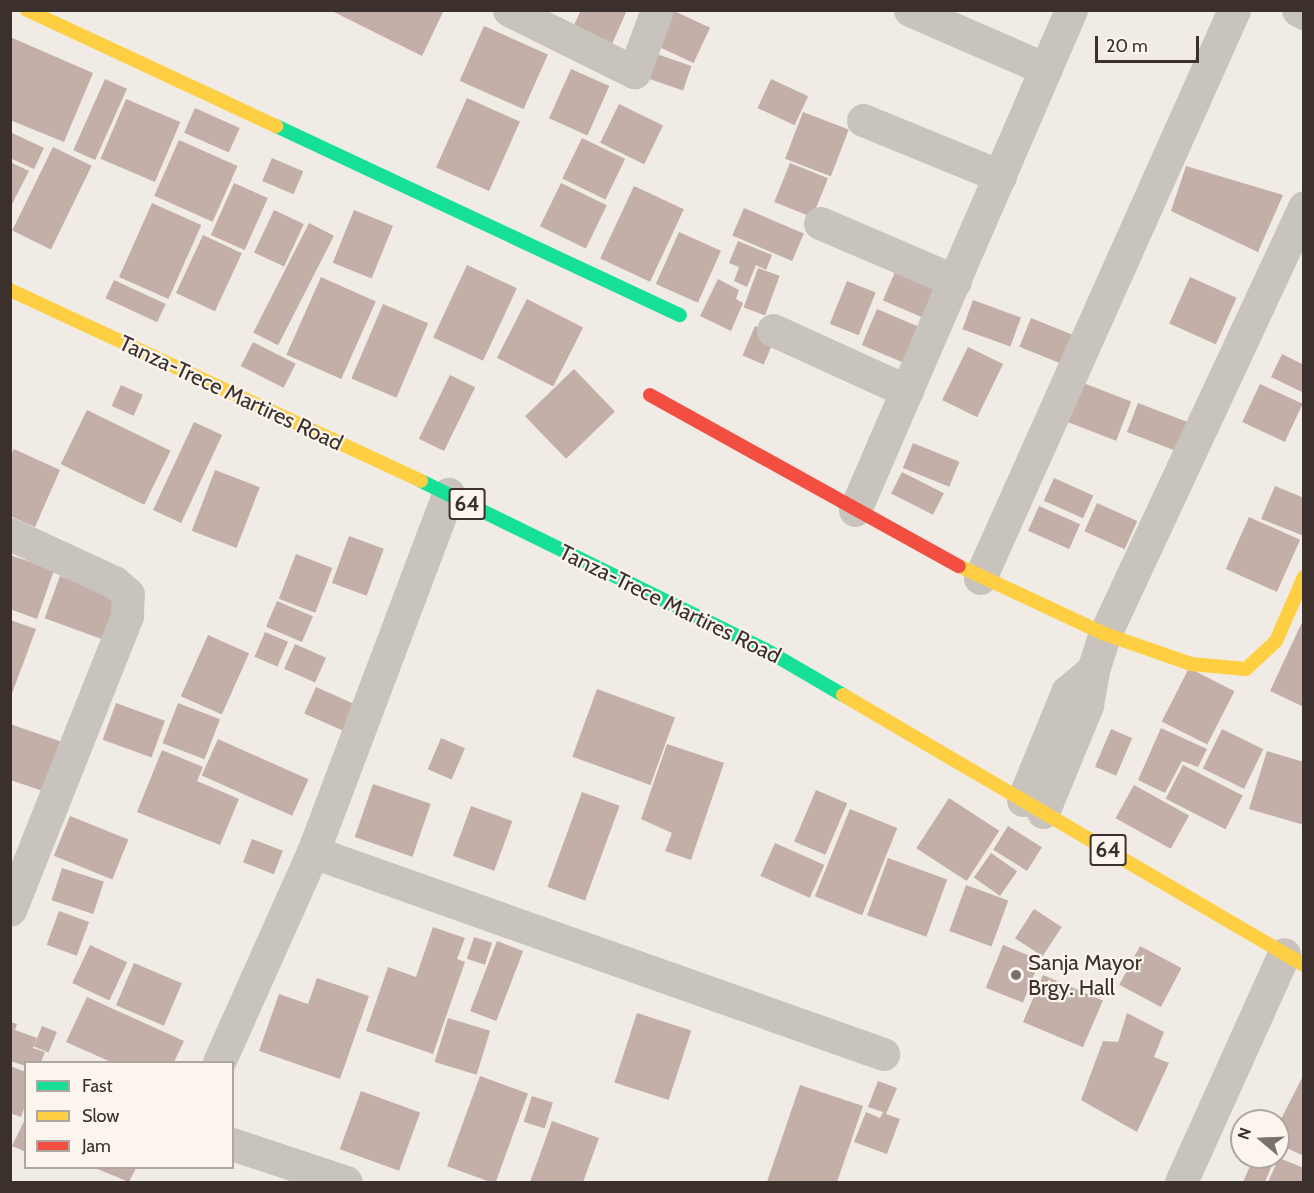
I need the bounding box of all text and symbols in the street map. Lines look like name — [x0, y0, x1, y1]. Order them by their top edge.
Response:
scale bar — [1098, 24, 1202, 62]
text: 20 m — [1106, 35, 1148, 57]
street label: Tanza-Trece Martires Road — [115, 330, 347, 456]
road number: 64 — [448, 486, 486, 522]
street label: Tanza-Trece Martires Road — [555, 539, 785, 669]
road number: 64 — [1088, 832, 1128, 868]
place label: Sanja Mayor Brgy. Hall — [1028, 949, 1142, 1000]
marker: Sanja Mayor Brgy. Hall — [1009, 968, 1023, 982]
legend — [24, 1061, 234, 1169]
text: Fast — [82, 1075, 113, 1097]
text: Slow — [82, 1105, 119, 1127]
north arrow — [1230, 1109, 1290, 1169]
text: N — [1234, 1125, 1255, 1142]
text: Jam — [82, 1135, 111, 1157]

